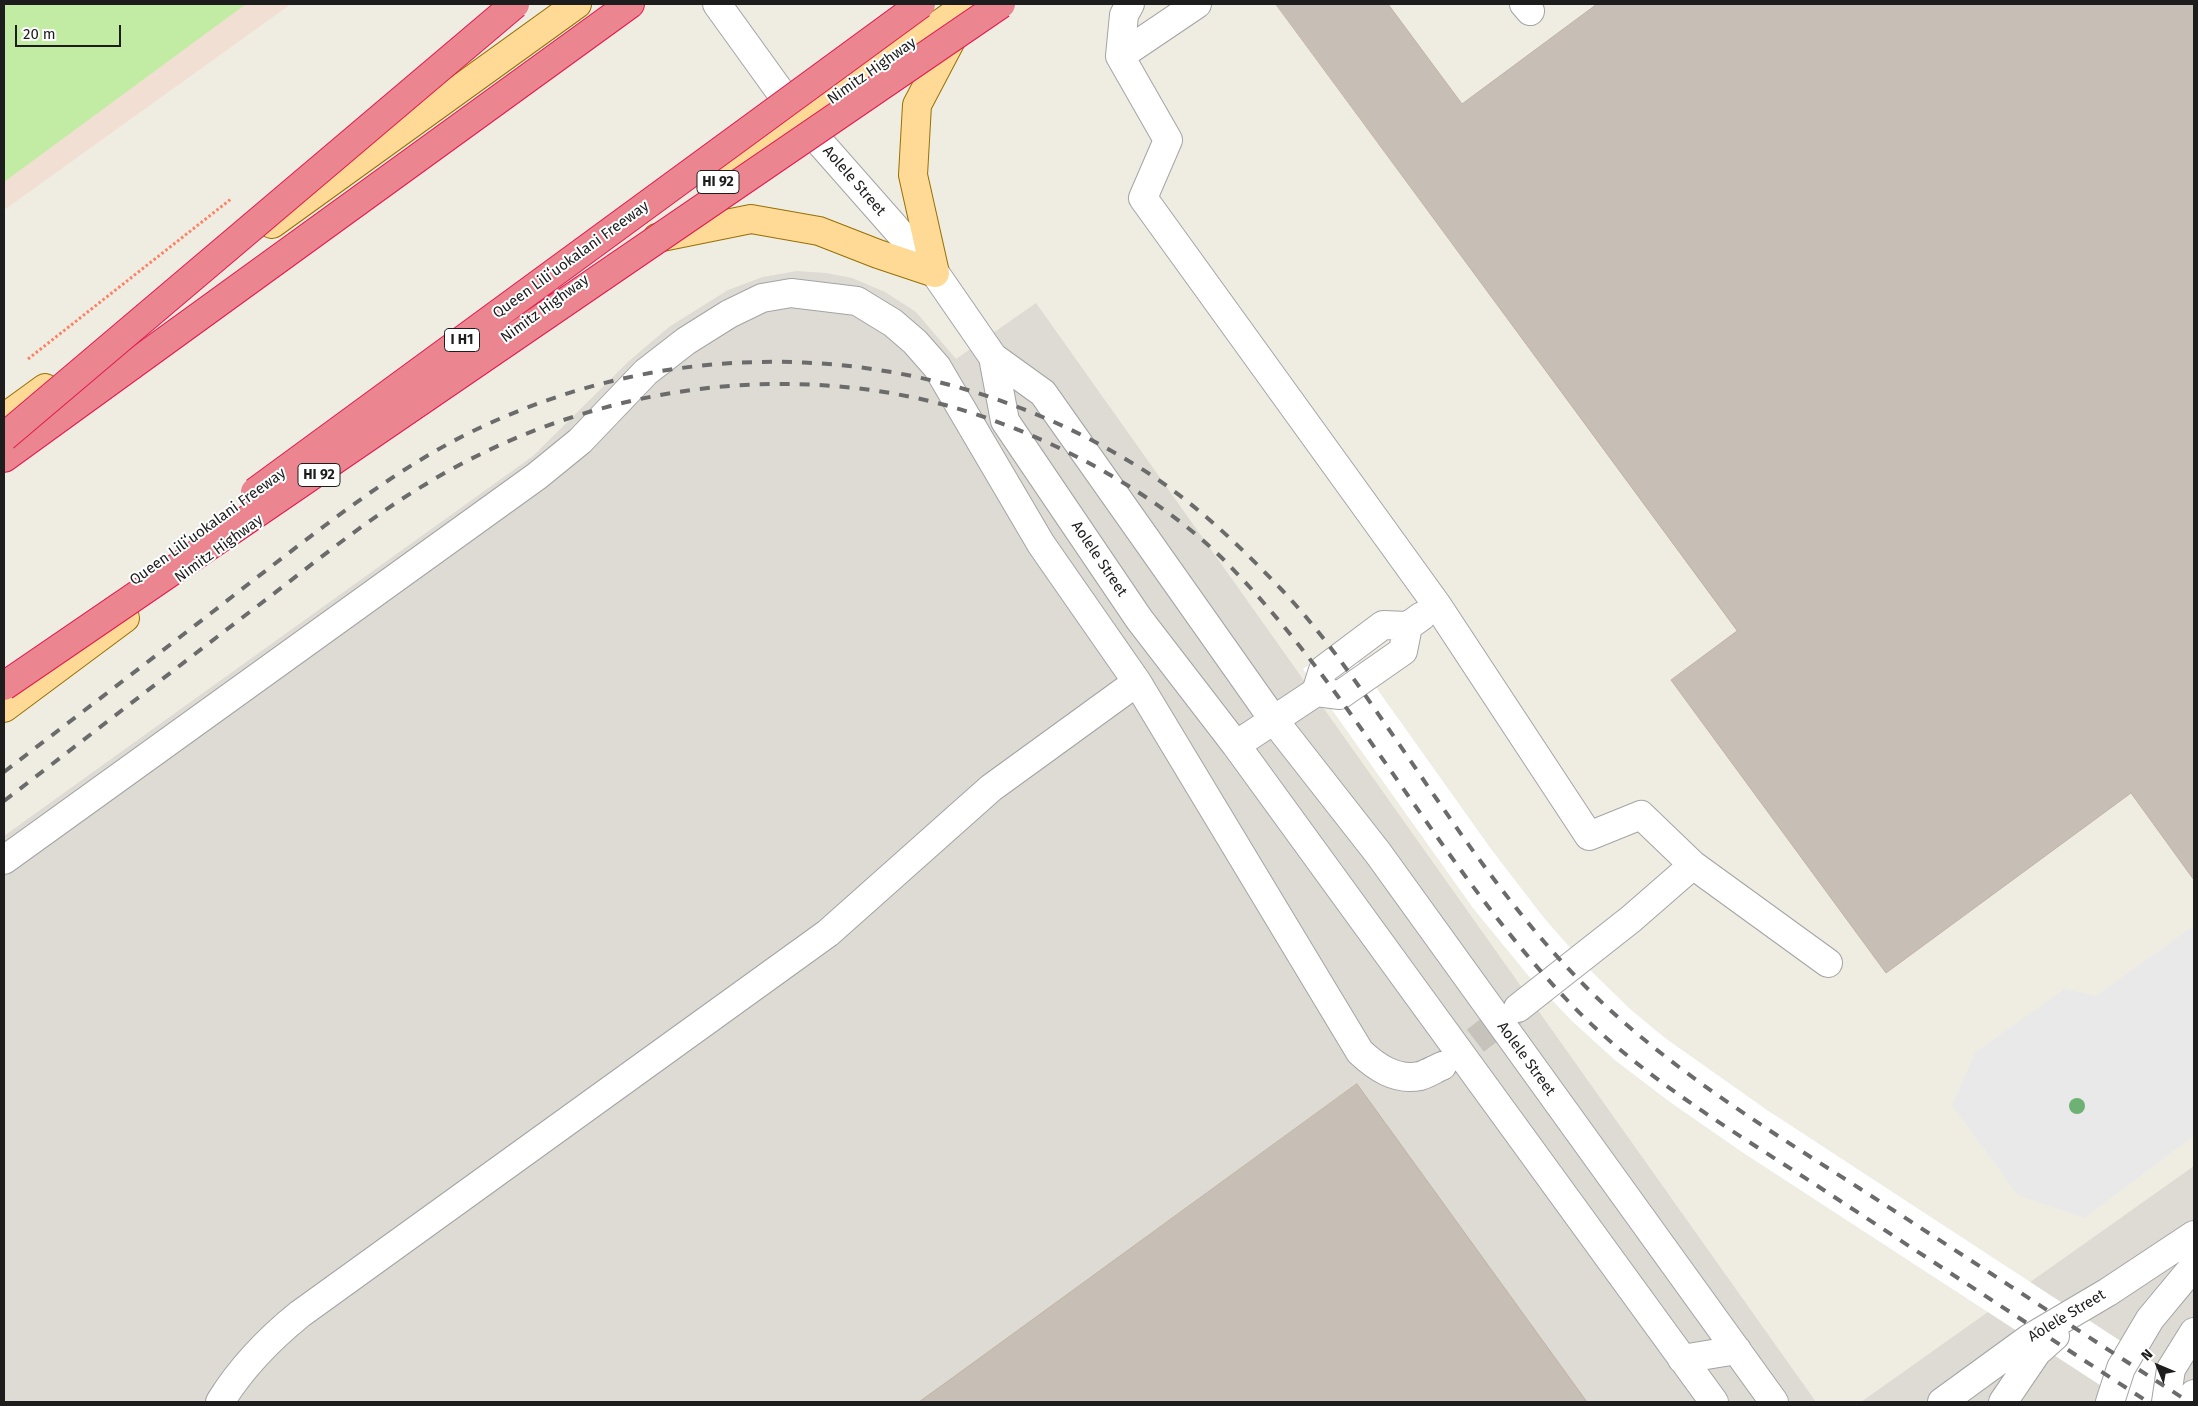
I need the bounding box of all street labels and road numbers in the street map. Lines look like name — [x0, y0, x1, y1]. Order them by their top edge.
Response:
street label: Nimitz Highway — [824, 34, 920, 108]
street label: Aolele Street — [819, 142, 889, 220]
road number: HI 92 — [697, 170, 739, 193]
street label: Queen Liliʻuokalani Freeway — [489, 197, 653, 323]
street label: Nimitz Highway — [497, 271, 593, 347]
road number: I H1 — [444, 328, 480, 352]
street label: Queen Liliʻuokalani Freeway — [126, 464, 290, 590]
road number: HI 92 — [298, 464, 340, 486]
street label: Nimitz Highway — [171, 511, 267, 587]
street label: Aolele Street — [1067, 518, 1131, 600]
street label: Aolele Street — [1493, 1019, 1559, 1099]
street label: Aolele Street — [2025, 1286, 2109, 1346]

